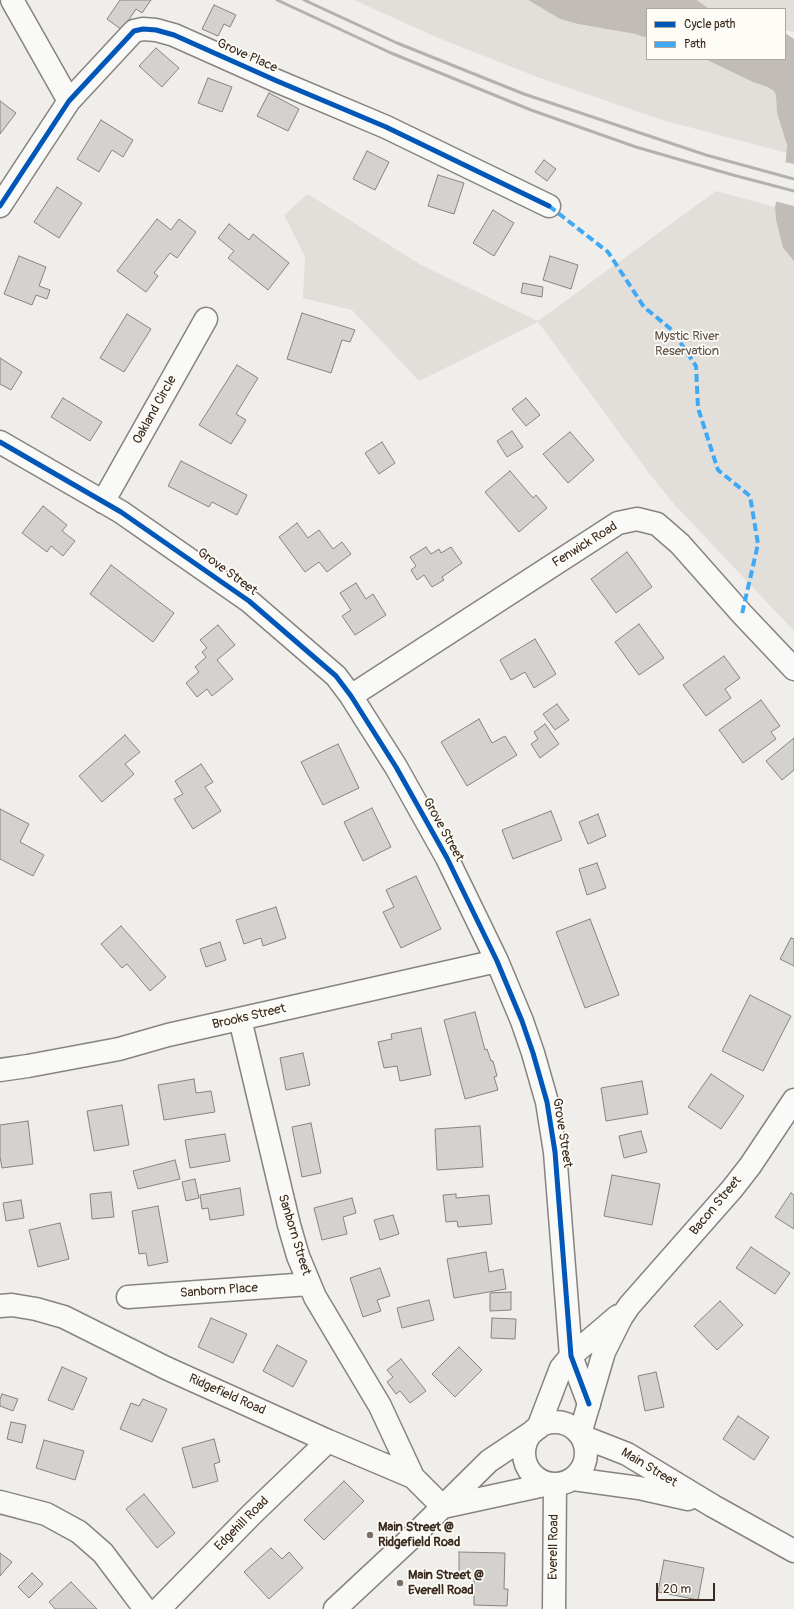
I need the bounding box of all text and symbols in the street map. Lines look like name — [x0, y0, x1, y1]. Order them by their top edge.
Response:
legend — [646, 8, 786, 60]
text: Cycle path — [684, 17, 735, 32]
street label: Grove Place — [214, 36, 280, 76]
text: Path — [684, 37, 706, 52]
park label: Mystic River Reservation — [655, 329, 719, 360]
street label: Oakland Circle — [130, 373, 180, 447]
street label: Fenwick Road — [550, 519, 620, 571]
street label: Grove Street — [194, 545, 260, 599]
street label: Grove Street — [419, 795, 467, 865]
street label: Brooks Street — [211, 1001, 287, 1033]
street label: Grove Street — [549, 1097, 575, 1169]
street label: Bacon Street — [687, 1173, 745, 1239]
street label: Sanborn Street — [274, 1193, 314, 1277]
street label: Sanborn Place — [179, 1280, 259, 1302]
street label: Ridgefield Road — [186, 1371, 268, 1419]
street label: Main Street — [618, 1445, 680, 1491]
street label: Edgehill Road — [212, 1494, 272, 1554]
street label: Everell Road — [546, 1514, 562, 1580]
place label: Main Street @ Ridgefield Road — [378, 1520, 460, 1551]
marker: Main Street @ Ridgefield Road — [365, 1530, 375, 1540]
place label: Main Street @ Everell Road — [408, 1568, 484, 1599]
scale bar — [658, 1575, 717, 1601]
marker: Main Street @ Everell Road — [395, 1578, 405, 1588]
text: 20 m — [663, 1582, 691, 1597]

